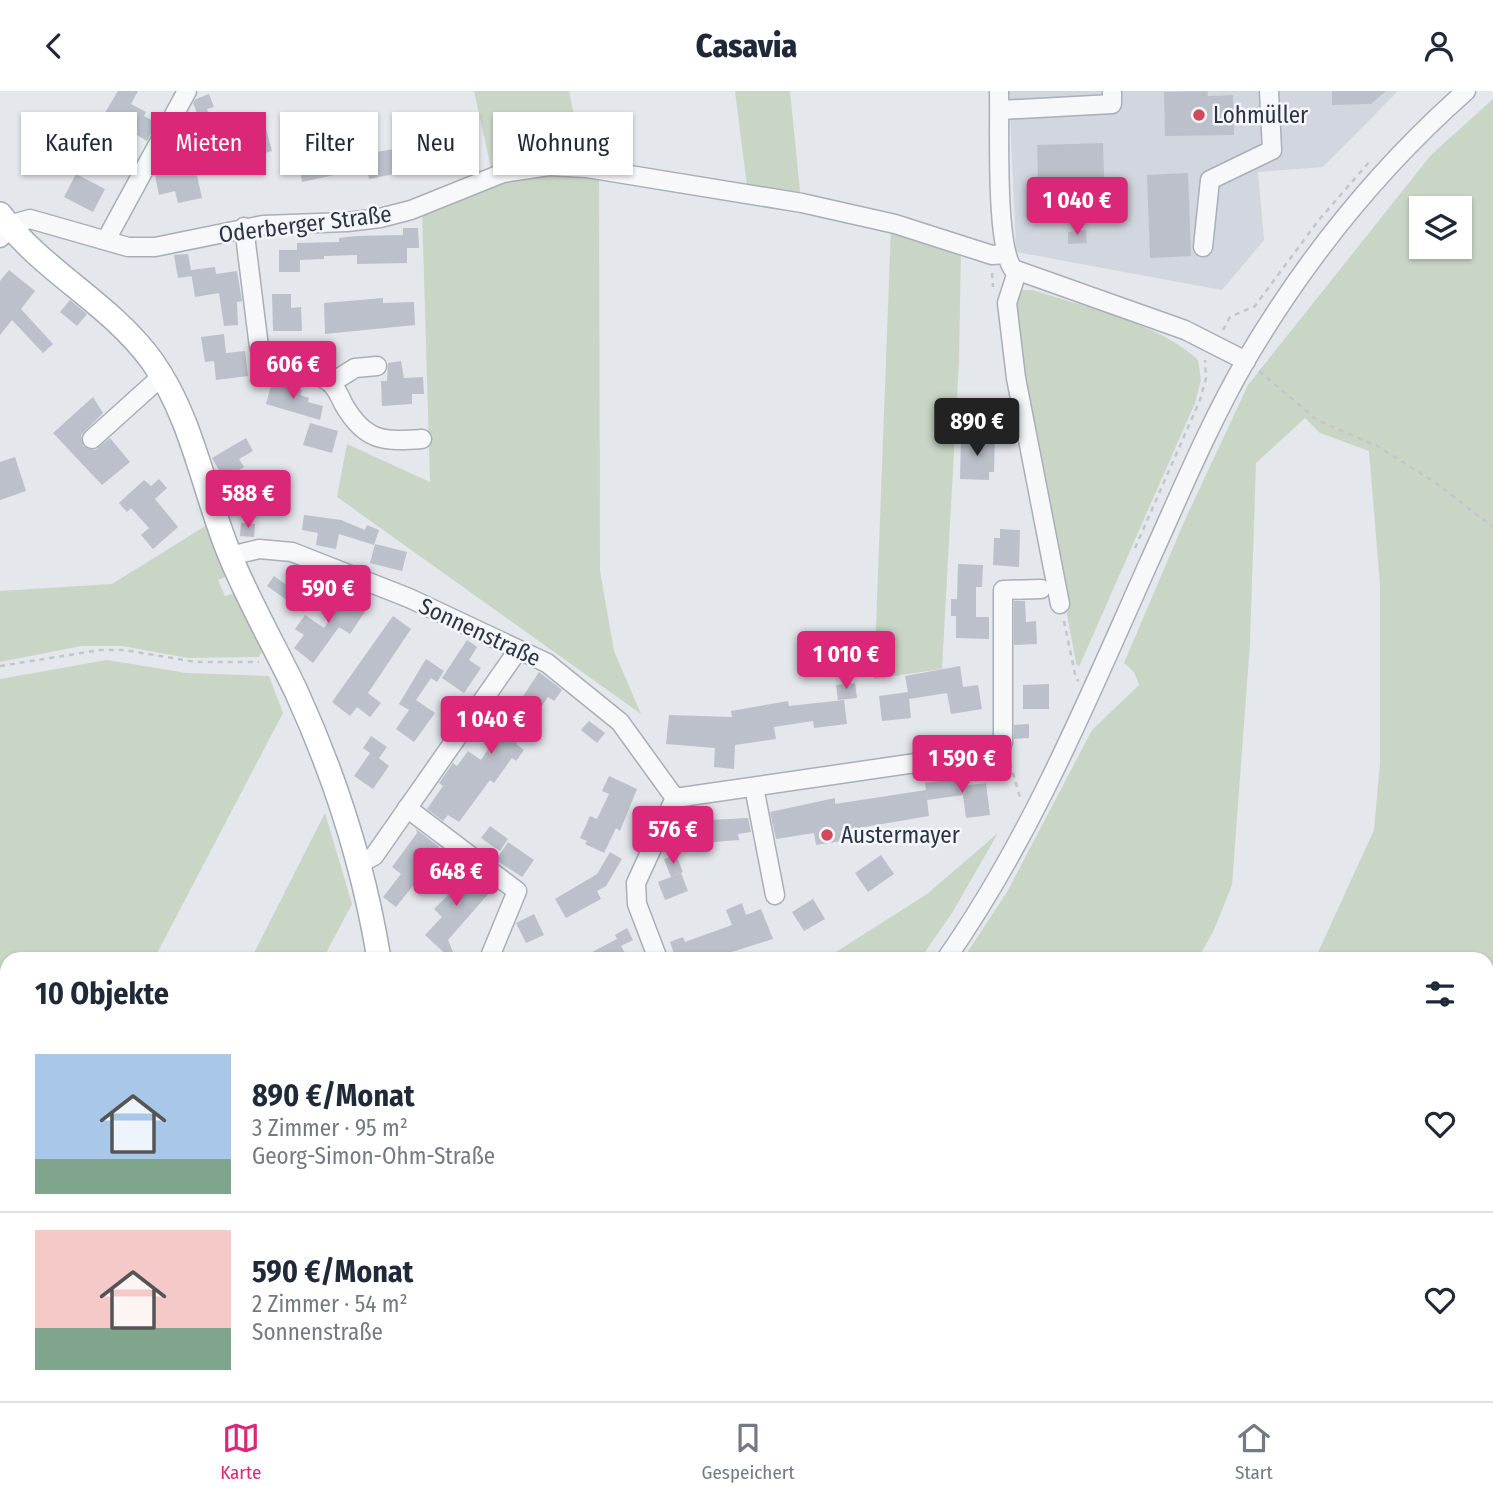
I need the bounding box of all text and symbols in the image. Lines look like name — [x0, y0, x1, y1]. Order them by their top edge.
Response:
icon: back — [35, 27, 73, 65]
text: Casavia — [696, 27, 797, 65]
icon: person — [1420, 27, 1458, 65]
place label: Lohmüller — [1213, 101, 1308, 129]
marker: Lohmüller — [1191, 107, 1207, 123]
chip: Kaufen — [21, 112, 137, 175]
chip: Mieten — [151, 112, 266, 175]
chip: Filter — [280, 112, 378, 175]
chip: Neu — [392, 112, 479, 175]
chip: Wohnung — [493, 112, 633, 175]
pin: 1 040 € — [1012, 177, 1142, 237]
text: 1 040 € — [1043, 186, 1111, 214]
map controls — [1409, 196, 1472, 259]
button: layers — [1409, 196, 1472, 259]
street label: Oderberger Straße — [217, 200, 393, 248]
pin: 606 € — [244, 341, 342, 401]
text: 606 € — [266, 350, 320, 378]
pin: 890 € — [928, 399, 1026, 458]
text: 890 € — [950, 407, 1004, 435]
pin: 588 € — [199, 471, 297, 530]
text: 588 € — [222, 479, 274, 507]
pin: 590 € — [279, 566, 377, 625]
text: 590 € — [302, 574, 354, 602]
street label: Sonnenstraße — [415, 592, 545, 672]
pin: 1 010 € — [781, 631, 911, 691]
text: 1 010 € — [813, 640, 879, 668]
pin: 1 040 € — [426, 697, 556, 756]
text: 1 040 € — [457, 705, 525, 733]
pin: 1 590 € — [897, 735, 1027, 795]
text: 1 590 € — [928, 744, 996, 772]
pin: 576 € — [624, 807, 722, 866]
text: 576 € — [648, 815, 698, 843]
place label: Austermayer — [841, 821, 960, 849]
marker: Austermayer — [819, 827, 835, 843]
pin: 648 € — [407, 849, 505, 908]
text: 648 € — [429, 857, 483, 885]
icon: filters — [1421, 975, 1459, 1013]
text: 10 Objekte — [35, 976, 169, 1012]
text: 890 €/Monat — [252, 1078, 415, 1114]
icon: home — [91, 1082, 175, 1166]
icon: heart — [1421, 1105, 1459, 1143]
text: 3 Zimmer · 95 m² — [252, 1114, 408, 1142]
text: Georg-Simon-Ohm-Straße — [252, 1142, 495, 1170]
text: 590 €/Monat — [252, 1254, 413, 1290]
icon: home — [91, 1258, 175, 1342]
icon: heart — [1421, 1281, 1459, 1319]
text: 2 Zimmer · 54 m² — [252, 1290, 408, 1318]
text: Sonnenstraße — [252, 1318, 383, 1346]
tab: Karte — [220, 1419, 261, 1484]
tab: Gespeichert — [702, 1419, 795, 1484]
tab: Start — [1235, 1419, 1273, 1484]

